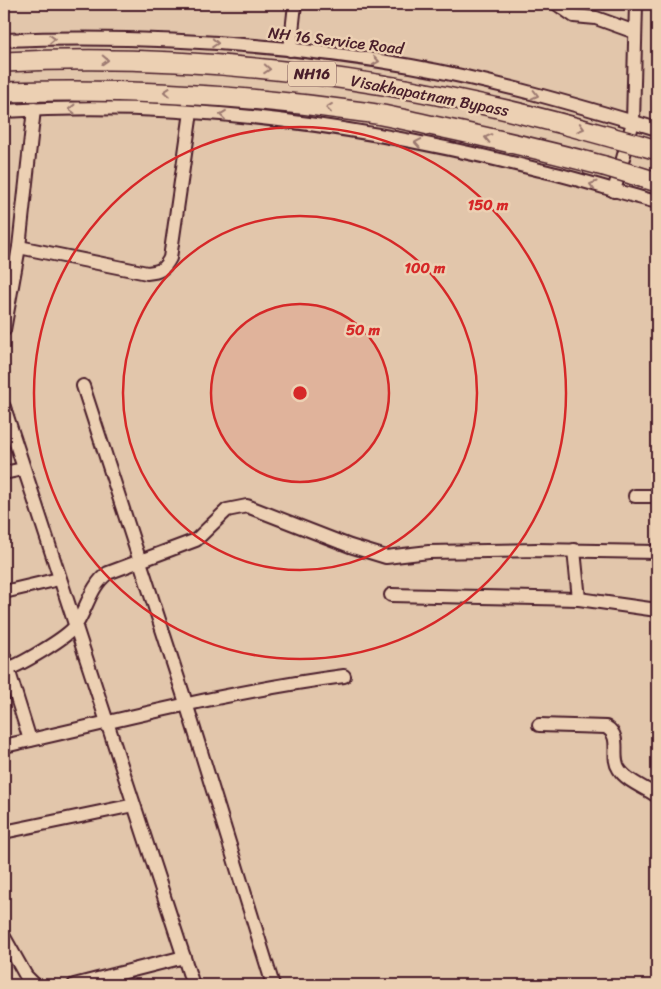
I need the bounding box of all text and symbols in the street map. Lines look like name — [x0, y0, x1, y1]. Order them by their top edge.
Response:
street label: NH 16 Service Road — [267, 18, 407, 63]
one-way arrow — [49, 34, 57, 44]
one-way arrow — [211, 38, 219, 49]
one-way arrow — [102, 55, 109, 65]
one-way arrow — [372, 56, 381, 66]
road number: NH16 — [288, 62, 336, 86]
one-way arrow — [263, 63, 271, 74]
street label: Visakhapatnam Bypass — [348, 66, 512, 125]
one-way arrow — [163, 87, 171, 98]
one-way arrow — [531, 89, 540, 100]
one-way arrow — [325, 103, 333, 114]
one-way arrow — [68, 104, 76, 114]
one-way arrow — [219, 110, 227, 121]
one-way arrow — [577, 123, 585, 133]
one-way arrow — [484, 133, 493, 144]
one-way arrow — [414, 139, 423, 149]
one-way arrow — [590, 180, 598, 190]
text: 150 m — [468, 192, 509, 218]
text: 100 m — [405, 255, 446, 281]
text: 50 m — [346, 317, 381, 343]
centre of rings — [291, 384, 309, 402]

